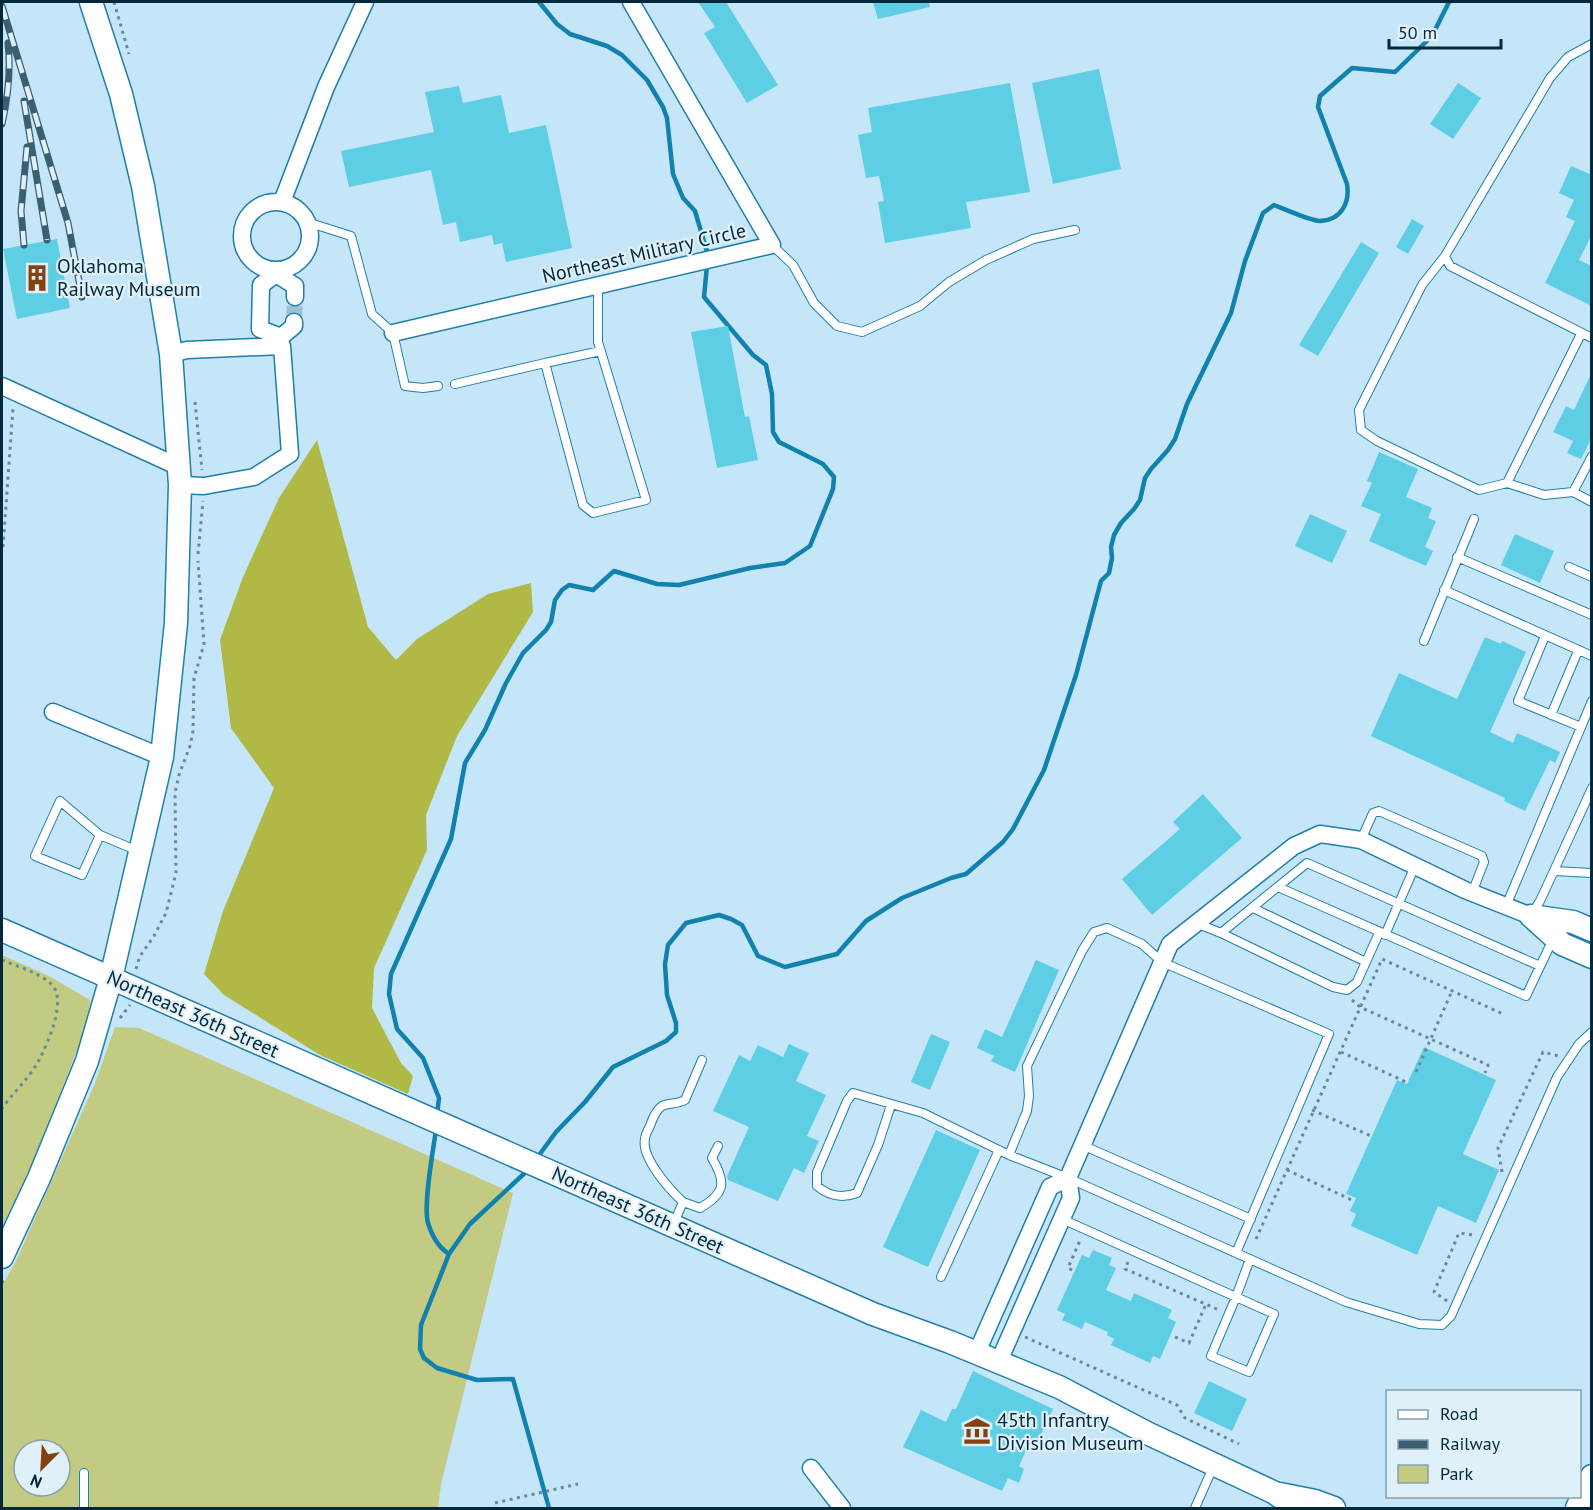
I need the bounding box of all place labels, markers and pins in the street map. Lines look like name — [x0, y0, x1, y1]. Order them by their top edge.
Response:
place label: Oklahoma Railway Museum — [57, 253, 201, 302]
building icon: Oklahoma Railway Museum — [22, 263, 52, 293]
place label: 45th Infantry Division Museum — [997, 1407, 1143, 1456]
museum icon: 45th Infantry Division Museum — [962, 1416, 992, 1446]

